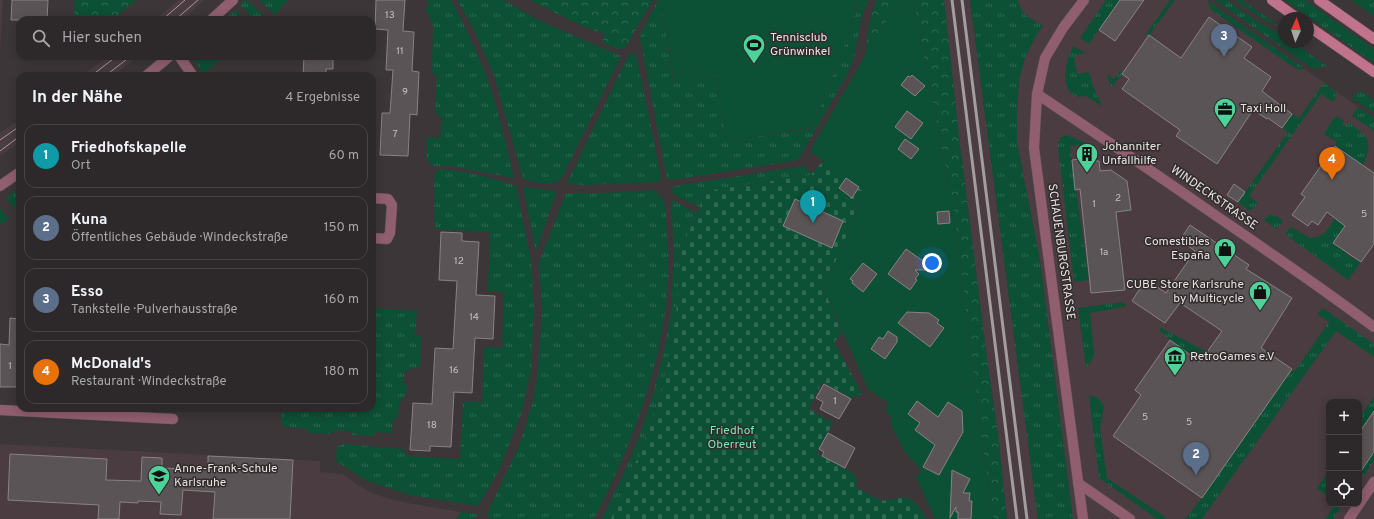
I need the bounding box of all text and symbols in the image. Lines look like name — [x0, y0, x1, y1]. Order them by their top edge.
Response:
house number: 13 — [385, 9, 395, 22]
north arrow — [1278, 12, 1314, 48]
search box — [16, 16, 376, 60]
pin: 3 — [1211, 24, 1237, 57]
icon: search — [30, 27, 52, 49]
text: Hier suchen — [62, 29, 142, 48]
place label: Tennisclub Grünwinkel — [770, 30, 830, 60]
sports icon: Tennisclub Grünwinkel — [741, 32, 767, 65]
house number: 11 — [396, 45, 404, 58]
house number: 9 — [402, 86, 408, 99]
text: In der Nähe — [32, 87, 123, 109]
text: 4 Ergebnisse — [285, 90, 360, 106]
office icon: Taxi Holl — [1212, 96, 1238, 129]
place label: Taxi Holl — [1240, 101, 1286, 117]
house number: 7 — [392, 128, 398, 141]
text: Friedhofskapelle — [71, 139, 187, 158]
place label: Johanniter Unfallhilfe — [1102, 139, 1161, 169]
building icon: Johanniter Unfallhilfe — [1074, 141, 1100, 174]
pin: 4 — [1319, 147, 1345, 180]
text: 1 — [43, 148, 49, 164]
text: 60 m — [329, 148, 359, 164]
text: Ort — [71, 158, 91, 174]
street label: WINDECKSTRASSE — [1167, 162, 1261, 234]
street label: SCHAUENBURGSTRASSE — [1044, 183, 1078, 321]
pin: 1 — [800, 190, 826, 223]
house number: 2 — [1115, 192, 1121, 205]
house number: 1 — [1092, 198, 1096, 211]
house number: 5 — [1361, 208, 1367, 221]
text: Kuna — [71, 211, 107, 230]
text: 2 — [42, 220, 50, 236]
text: 150 m — [324, 220, 359, 236]
text: Öffentliches Gebäude · Windeckstraße — [71, 230, 288, 246]
place label: Comestibles España — [1144, 234, 1210, 264]
shop icon: Comestibles España — [1212, 236, 1238, 269]
house number: 1a — [1100, 246, 1108, 259]
your location — [922, 253, 942, 273]
house number: 12 — [454, 255, 464, 268]
place label: CUBE Store Karlsruhe by Multicycle — [1126, 277, 1244, 307]
shop icon: CUBE Store Karlsruhe by Multicycle — [1247, 279, 1273, 312]
text: Esso — [71, 283, 103, 302]
text: 3 — [42, 292, 50, 308]
text: 160 m — [324, 292, 359, 308]
text: Tankstelle · Pulverhausstraße — [71, 302, 238, 318]
house number: 14 — [469, 311, 479, 324]
museum icon: RetroGames e.V — [1162, 344, 1188, 377]
place label: RetroGames e.V — [1190, 349, 1275, 365]
text: McDonald's — [71, 355, 151, 374]
house number: 1 — [8, 360, 12, 373]
text: 4 — [42, 364, 50, 380]
text: 180 m — [324, 364, 359, 380]
house number: 16 — [449, 364, 459, 377]
text: Restaurant · Windeckstraße — [71, 374, 226, 390]
house number: 1 — [833, 395, 837, 408]
map controls — [1326, 399, 1362, 507]
button: + — [1326, 399, 1362, 435]
house number: 5 — [1142, 411, 1148, 424]
house number: 5 — [1186, 416, 1192, 429]
house number: 18 — [427, 419, 437, 432]
park label: Friedhof Oberreut — [708, 423, 757, 453]
button: − — [1326, 435, 1362, 471]
pin: 2 — [1183, 442, 1209, 475]
place label: Anne-Frank-Schule Karlsruhe — [174, 461, 278, 491]
school or university icon: Anne-Frank-Schule Karlsruhe — [146, 463, 172, 496]
button: locate — [1326, 471, 1362, 507]

